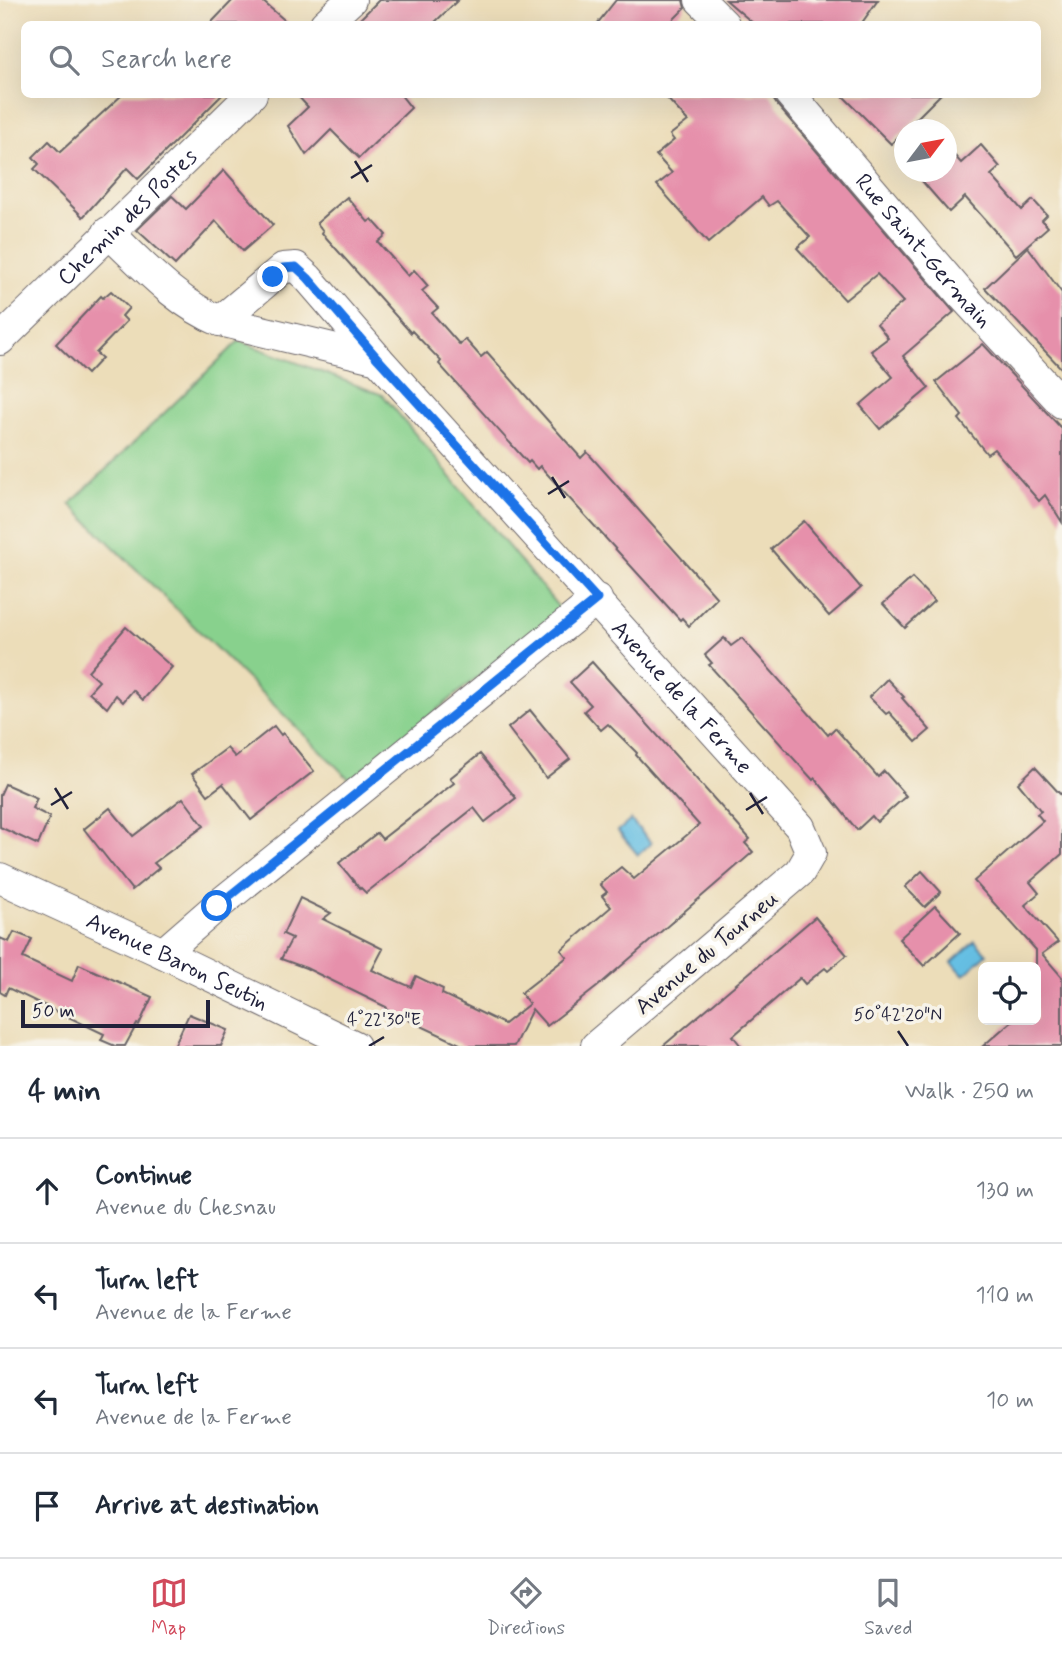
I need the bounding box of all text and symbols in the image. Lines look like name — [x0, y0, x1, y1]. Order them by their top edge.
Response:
search box — [21, 21, 1041, 98]
icon: search — [45, 41, 83, 79]
text: Search here — [101, 43, 232, 77]
north arrow — [894, 119, 957, 182]
street label: Chemin des Postes — [52, 143, 204, 293]
street label: Rue Saint-Germain — [847, 168, 998, 335]
route end — [257, 261, 288, 292]
street label: Avenue de la Ferme — [604, 615, 758, 781]
street label: Avenue du Tourneu — [629, 885, 785, 1022]
route start — [201, 890, 232, 921]
street label: Avenue Baron Seutin — [81, 907, 273, 1019]
map controls — [978, 962, 1041, 1025]
button: locate — [978, 962, 1041, 1025]
scale bar — [21, 997, 210, 1029]
text: 50 m — [32, 999, 75, 1024]
text: 50°42'20"N — [854, 1003, 942, 1027]
text: 4°22'30"E — [347, 1008, 421, 1032]
text: 4 min — [28, 1072, 101, 1111]
text: Walk · 250 m — [905, 1077, 1034, 1107]
text: Continue — [95, 1159, 192, 1193]
icon: ahead — [28, 1172, 66, 1210]
text: 130 m — [976, 1176, 1034, 1206]
text: Avenue du Chesnau — [95, 1193, 276, 1223]
text: Turn left — [95, 1264, 199, 1298]
icon: left — [28, 1277, 66, 1315]
text: 110 m — [975, 1281, 1034, 1311]
text: Avenue de la Ferme — [95, 1298, 292, 1328]
text: Turn left — [95, 1369, 199, 1403]
icon: left — [28, 1382, 66, 1420]
text: 10 m — [986, 1386, 1034, 1416]
text: Avenue de la Ferme — [95, 1403, 292, 1433]
icon: arrive — [28, 1487, 66, 1525]
text: Arrive at destination — [95, 1489, 319, 1523]
tab: Map — [150, 1574, 188, 1641]
tab: Directions — [487, 1574, 565, 1641]
tab: Saved — [864, 1574, 912, 1641]

